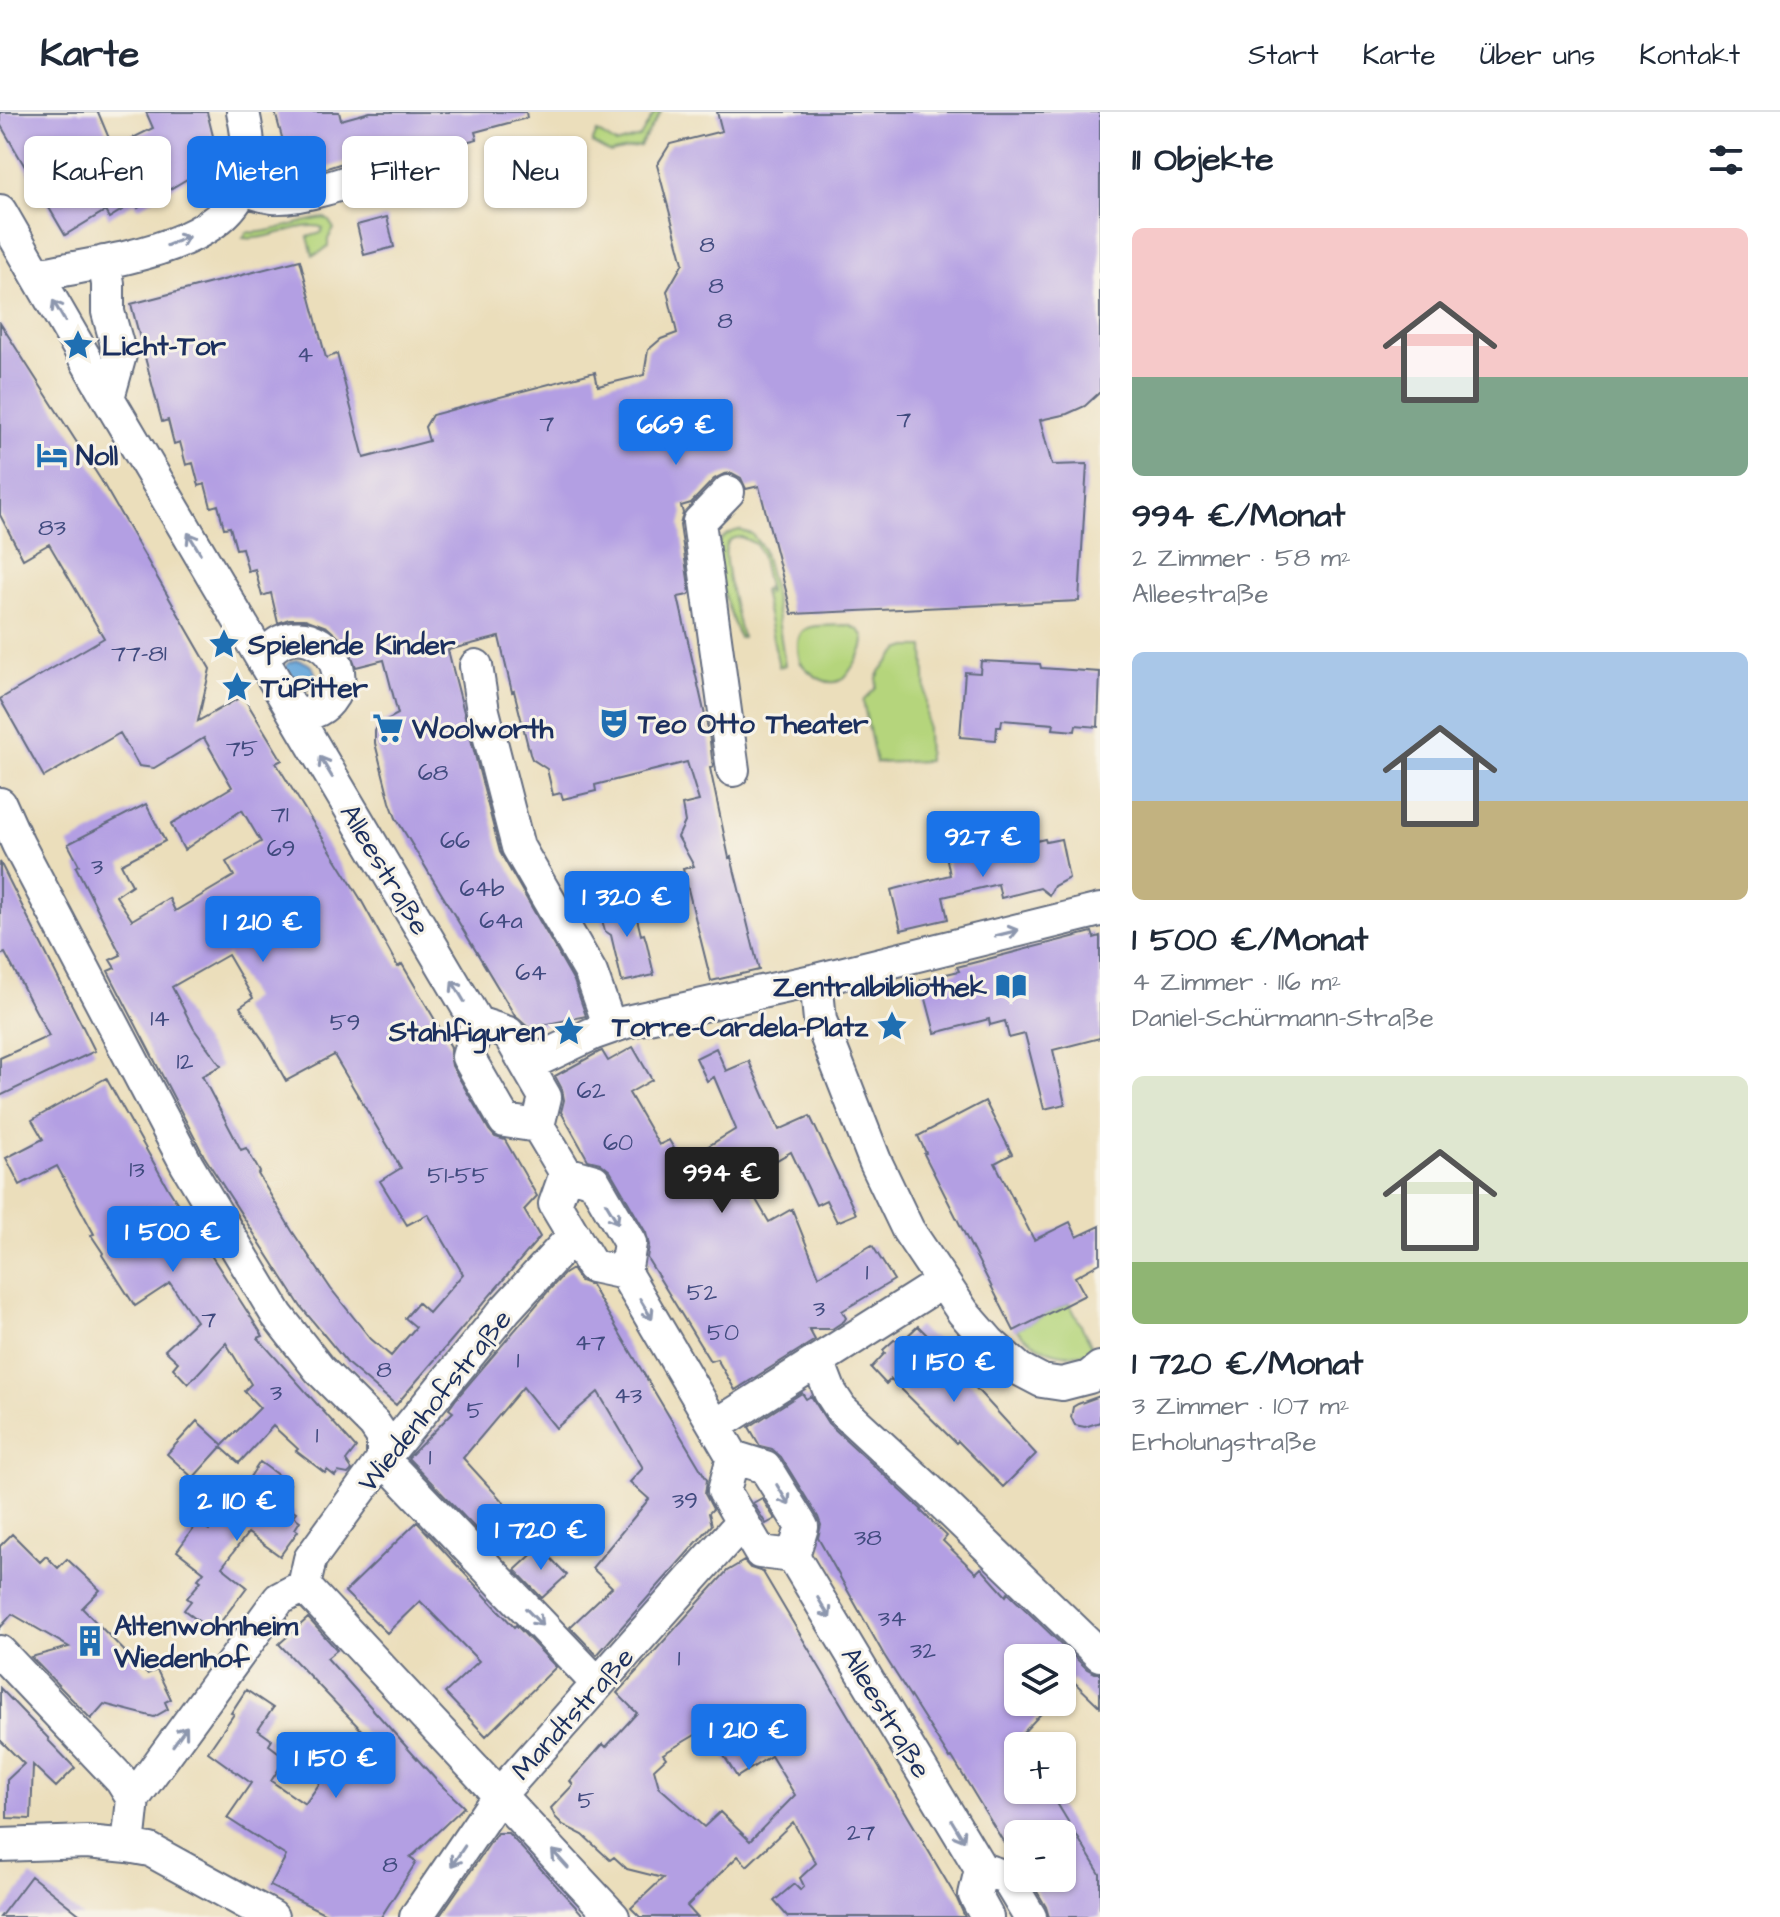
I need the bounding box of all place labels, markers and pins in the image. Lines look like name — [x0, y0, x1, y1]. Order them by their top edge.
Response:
place label: Licht-Tor — [102, 327, 226, 366]
place icon: Licht-Tor — [61, 328, 95, 362]
pin: 669 € — [620, 399, 732, 467]
place label: Noll — [76, 437, 118, 476]
hotel icon: Noll — [35, 438, 69, 472]
place label: Spielende Kinder — [247, 626, 456, 666]
place icon: Spielende Kinder — [207, 627, 241, 661]
place label: TüPitter — [260, 669, 369, 708]
place icon: TüPitter — [220, 670, 254, 704]
place label: Teo Otto Theater — [637, 705, 869, 744]
theatre icon: Teo Otto Theater — [597, 706, 631, 740]
place label: Woolworth — [411, 710, 554, 749]
supermarket icon: Woolworth — [371, 711, 405, 745]
pin: 927 € — [927, 811, 1039, 879]
pin: 1 320 € — [553, 871, 701, 939]
pin: 1 210 € — [189, 896, 337, 964]
place label: Zentralbibliothek — [773, 968, 988, 1007]
library icon: Zentralbibliothek — [994, 969, 1028, 1003]
place label: Torre-Cardela-Platz — [611, 1008, 869, 1047]
place icon: Torre-Cardela-Platz — [875, 1009, 909, 1043]
place label: Stahlfiguren — [388, 1013, 545, 1054]
place icon: Stahlfiguren — [552, 1014, 586, 1048]
pin: 994 € — [666, 1147, 778, 1215]
pin: 1 500 € — [99, 1206, 247, 1274]
pin: 1 150 € — [880, 1336, 1028, 1404]
pin: 2 110 € — [163, 1475, 311, 1543]
pin: 1 720 € — [467, 1504, 615, 1572]
place label: Altenwohnheim Wiedenhof — [113, 1607, 299, 1678]
building icon: Altenwohnheim Wiedenhof — [73, 1624, 107, 1658]
pin: 1 210 € — [675, 1704, 823, 1772]
pin: 1 150 € — [262, 1732, 410, 1800]

